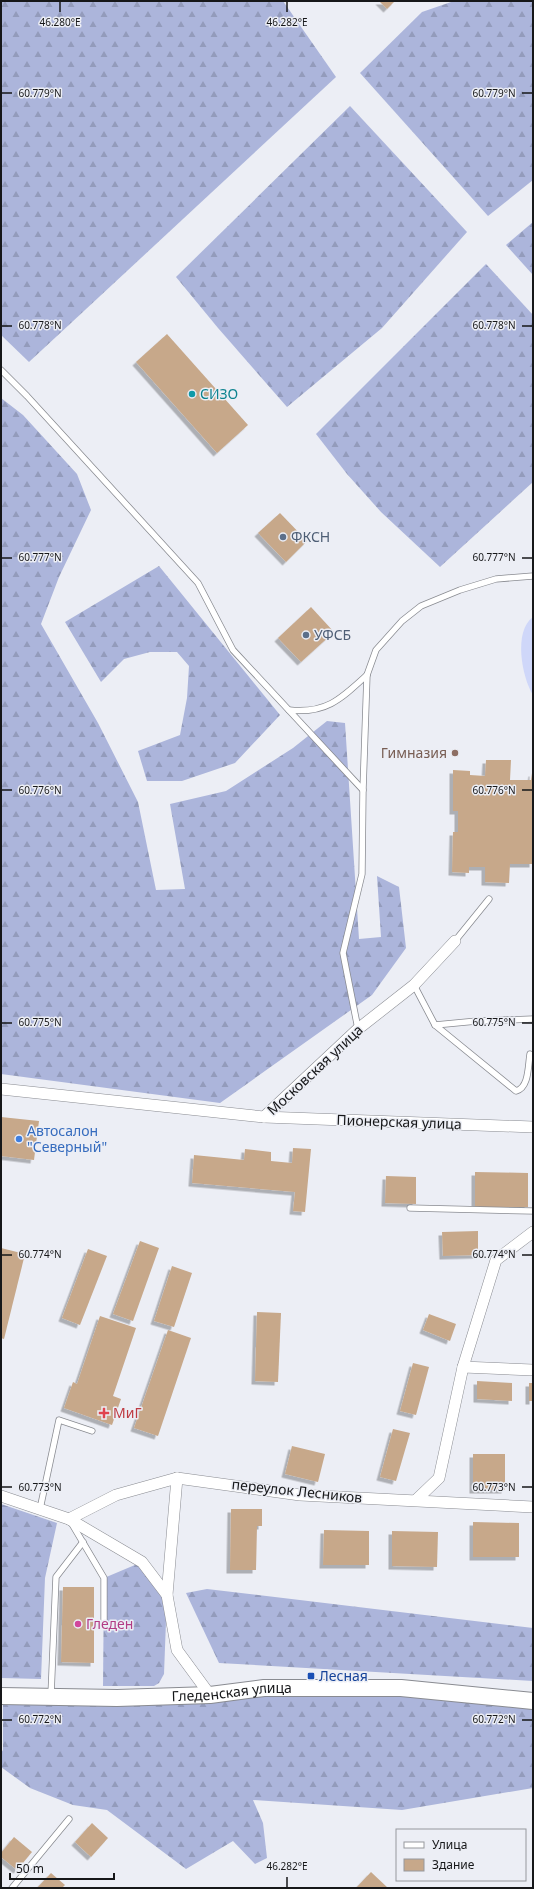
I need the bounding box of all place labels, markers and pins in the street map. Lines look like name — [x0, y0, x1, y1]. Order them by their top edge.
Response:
place label: СИЗО — [200, 384, 238, 403]
marker: СИЗО — [187, 389, 197, 399]
place label: ФКСН — [291, 527, 330, 546]
marker: ФКСН — [278, 532, 288, 542]
place label: УФСБ — [314, 625, 351, 644]
marker: УФСБ — [301, 630, 311, 640]
place label: Гимназия — [381, 743, 447, 762]
marker: Гимназия — [450, 748, 460, 758]
place label: Автосалон "Северный" — [27, 1121, 107, 1156]
marker: Автосалон "Северный" — [14, 1134, 24, 1144]
place label: МиГ — [113, 1403, 142, 1422]
marker: МиГ — [98, 1407, 110, 1419]
place label: Гледен — [86, 1614, 133, 1633]
marker: Гледен — [73, 1619, 83, 1629]
place label: Лесная — [319, 1666, 368, 1685]
marker: Лесная — [306, 1671, 316, 1681]

